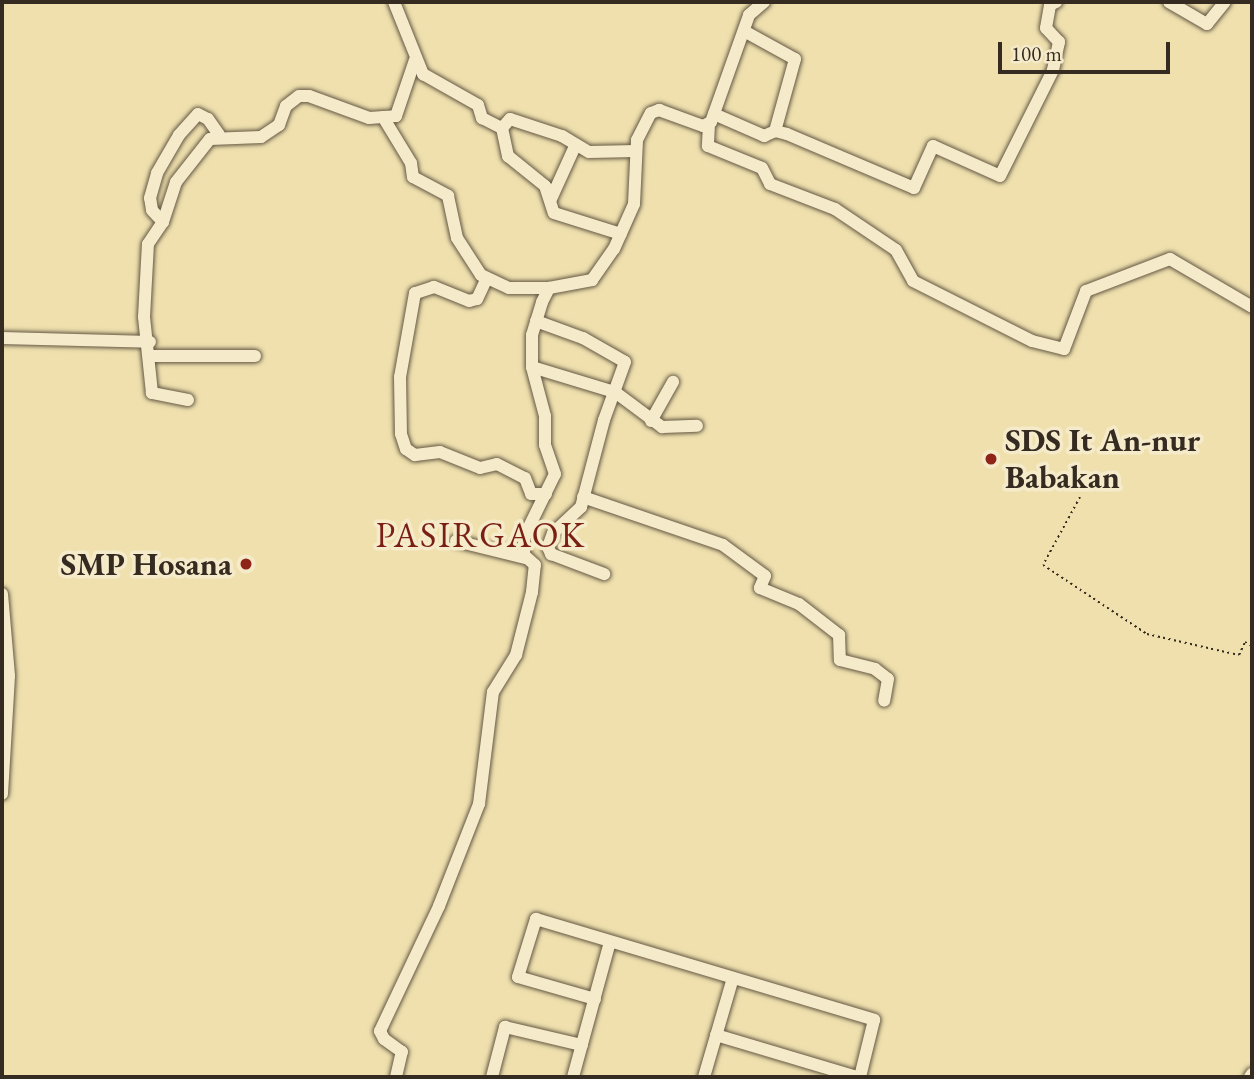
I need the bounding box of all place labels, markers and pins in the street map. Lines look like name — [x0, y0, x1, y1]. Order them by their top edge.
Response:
place label: SDS It An-nur Babakan — [1005, 422, 1200, 497]
marker: SDS It An-nur Babakan — [983, 451, 999, 467]
place label: SMP Hosana — [60, 545, 232, 583]
marker: SMP Hosana — [238, 556, 254, 572]

